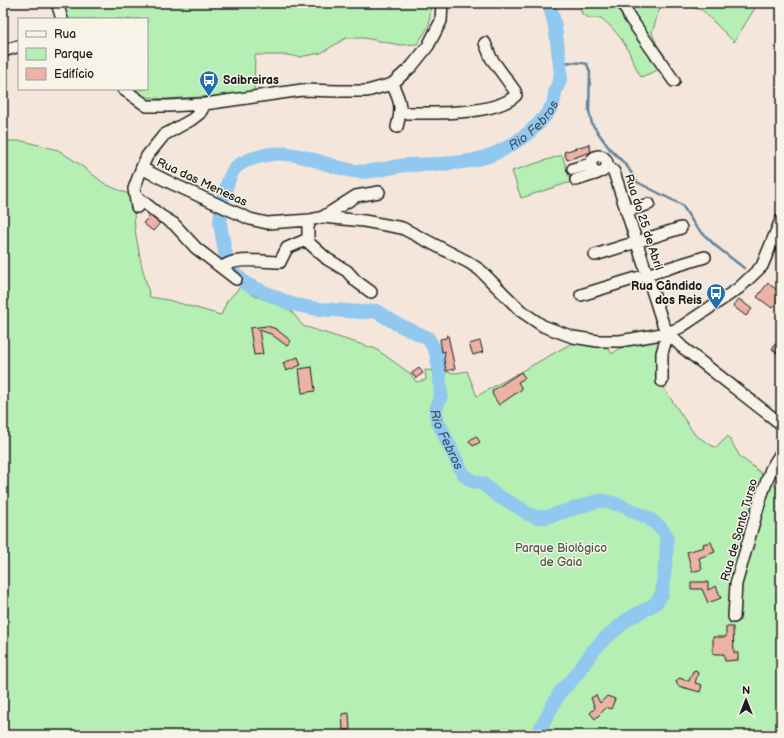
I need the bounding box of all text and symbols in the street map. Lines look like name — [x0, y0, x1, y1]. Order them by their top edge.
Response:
legend — [18, 18, 148, 90]
text: Rua — [54, 27, 76, 42]
text: Parque — [54, 47, 93, 62]
text: Edifício — [54, 67, 94, 82]
bus stop icon: Saibreiras — [198, 69, 220, 97]
place label: Saibreiras — [223, 73, 279, 88]
water label: Rio Febros — [506, 98, 563, 154]
street label: Rua das Menesas — [154, 155, 249, 210]
street label: Rua do 25 de Abril — [621, 172, 666, 272]
place label: Rua Cândido dos Reis — [631, 279, 702, 308]
bus stop icon: Rua Cândido dos Reis — [705, 282, 727, 310]
water label: Rio Febros — [426, 408, 467, 473]
street label: Rua de Santo Turso — [718, 477, 761, 583]
park label: Parque Biológico de Gaia — [515, 541, 607, 570]
north arrow — [726, 680, 766, 720]
text: N — [742, 684, 750, 697]

